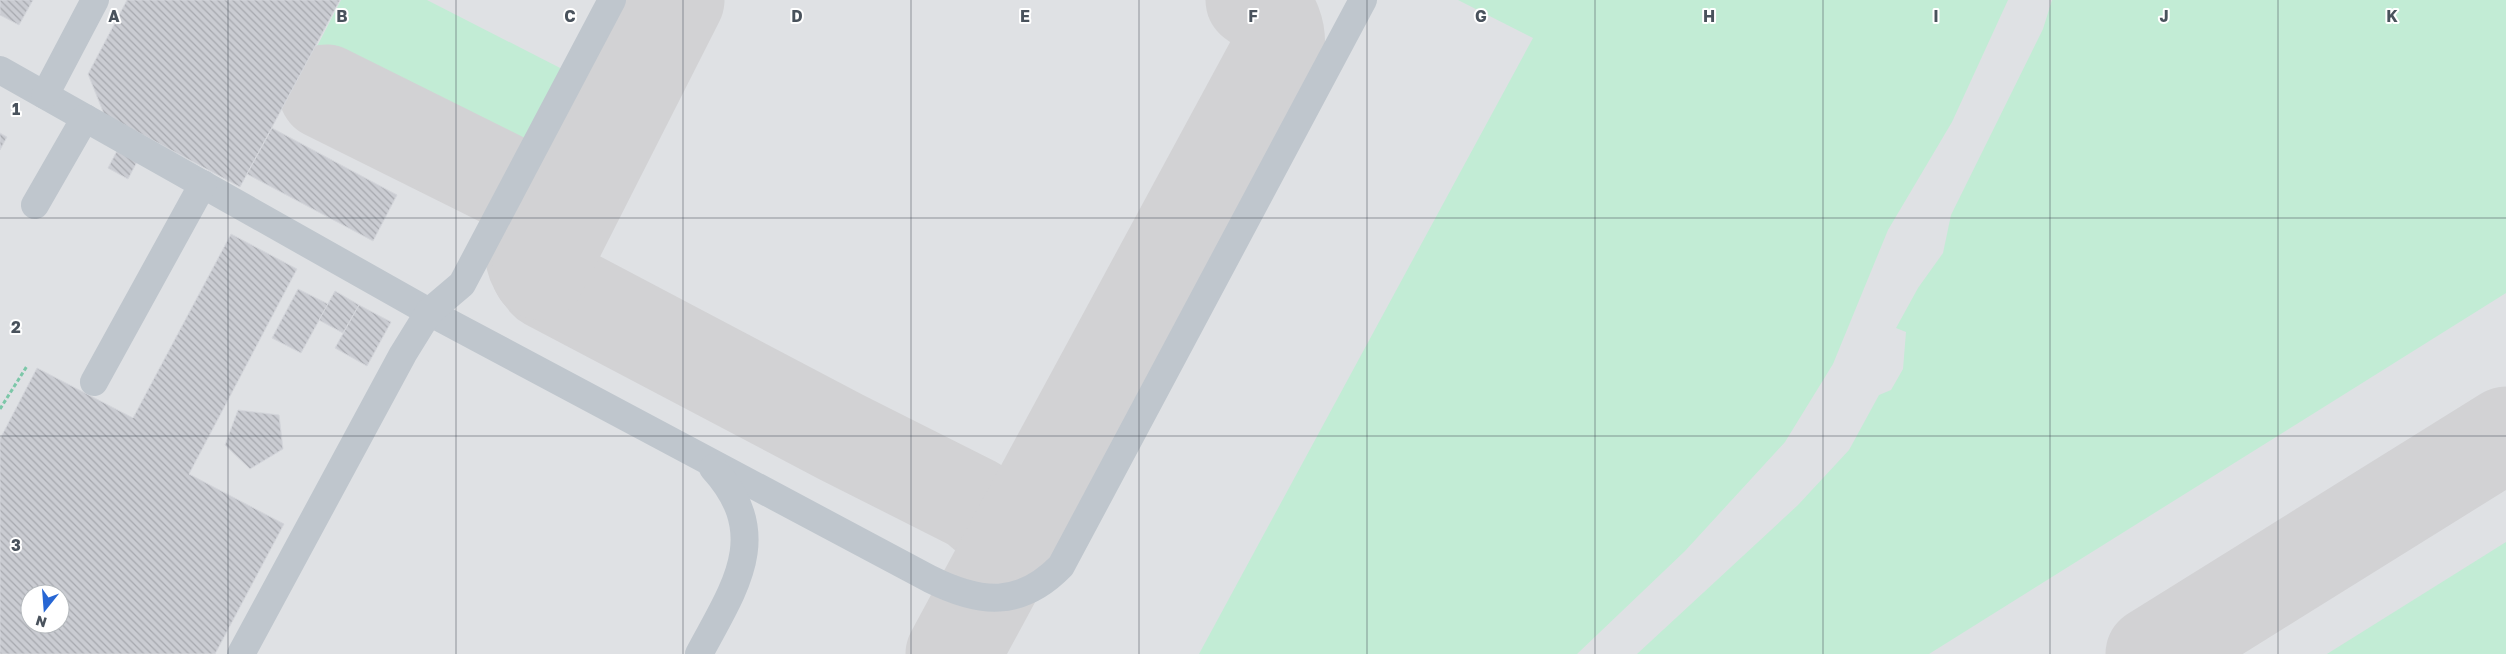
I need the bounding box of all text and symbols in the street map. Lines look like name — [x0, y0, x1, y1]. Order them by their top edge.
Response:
text: A — [108, 6, 120, 26]
text: B — [336, 6, 348, 26]
text: C — [564, 6, 576, 26]
text: D — [791, 6, 803, 26]
text: E — [1020, 6, 1030, 26]
text: F — [1248, 6, 1258, 26]
text: G — [1475, 6, 1487, 26]
text: H — [1703, 6, 1715, 26]
text: I — [1933, 6, 1939, 26]
text: J — [2159, 6, 2169, 26]
text: K — [2386, 6, 2398, 26]
text: 1 — [12, 99, 20, 119]
text: 2 — [11, 317, 21, 337]
text: 3 — [11, 535, 21, 555]
north arrow — [20, 584, 70, 634]
text: N — [33, 612, 49, 632]

